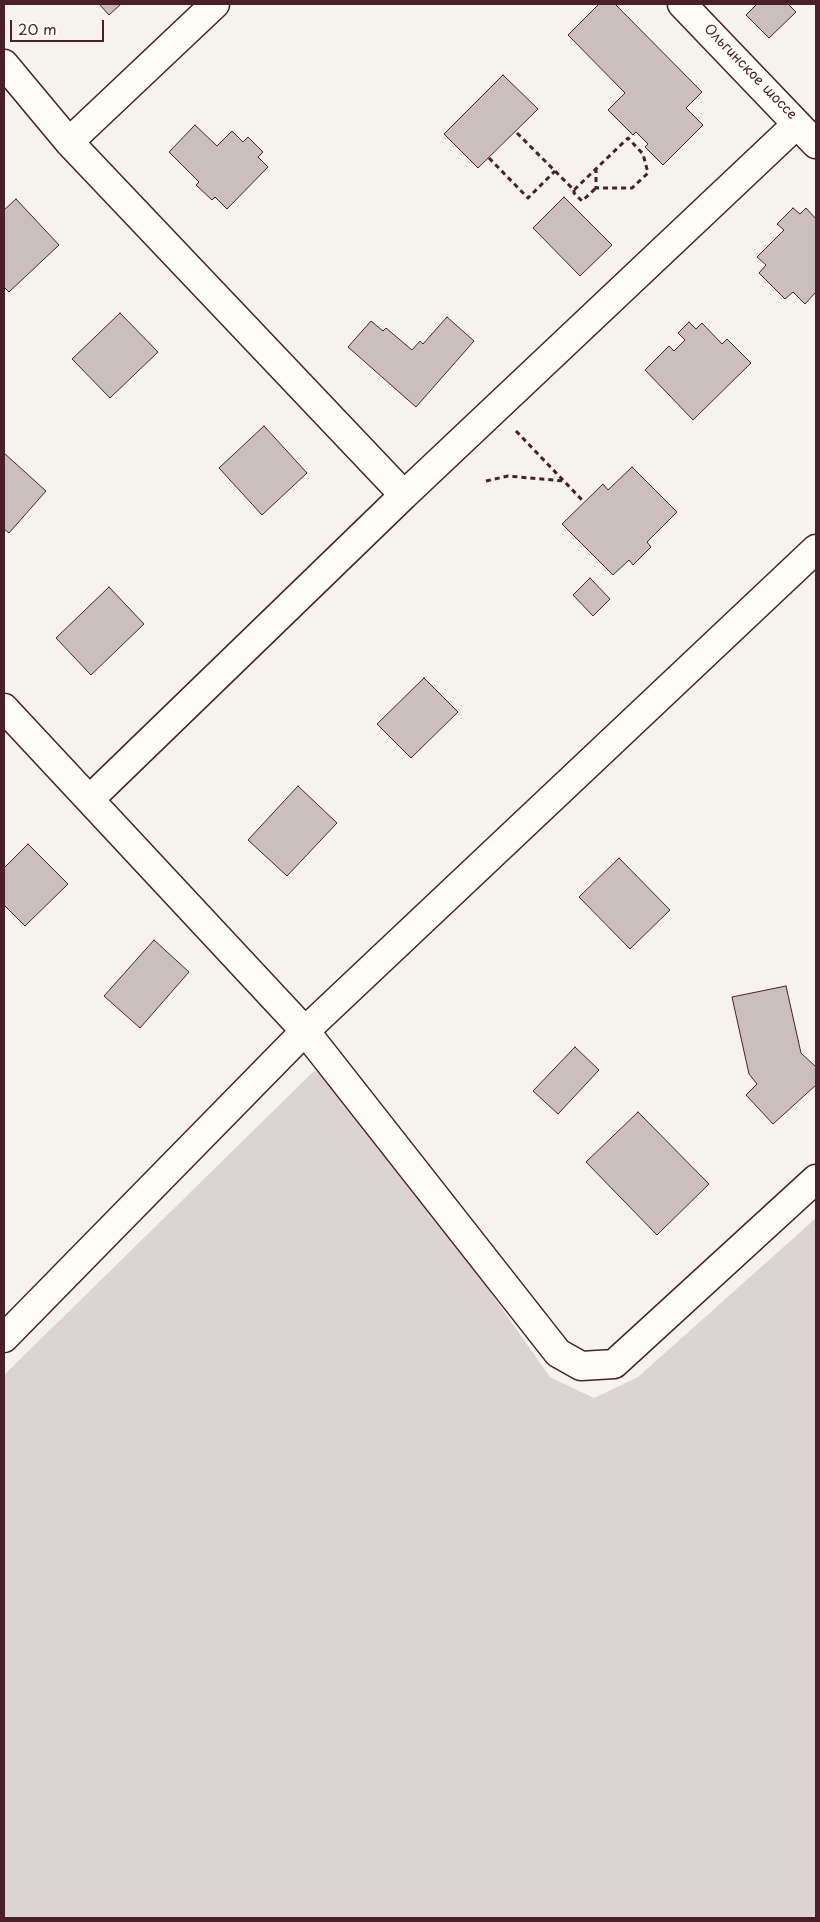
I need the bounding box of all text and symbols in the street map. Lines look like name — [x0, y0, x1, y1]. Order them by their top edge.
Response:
scale bar — [12, 10, 106, 42]
text: 20 m — [18, 17, 57, 40]
street label: Ольгинское шоссе — [700, 21, 800, 123]

